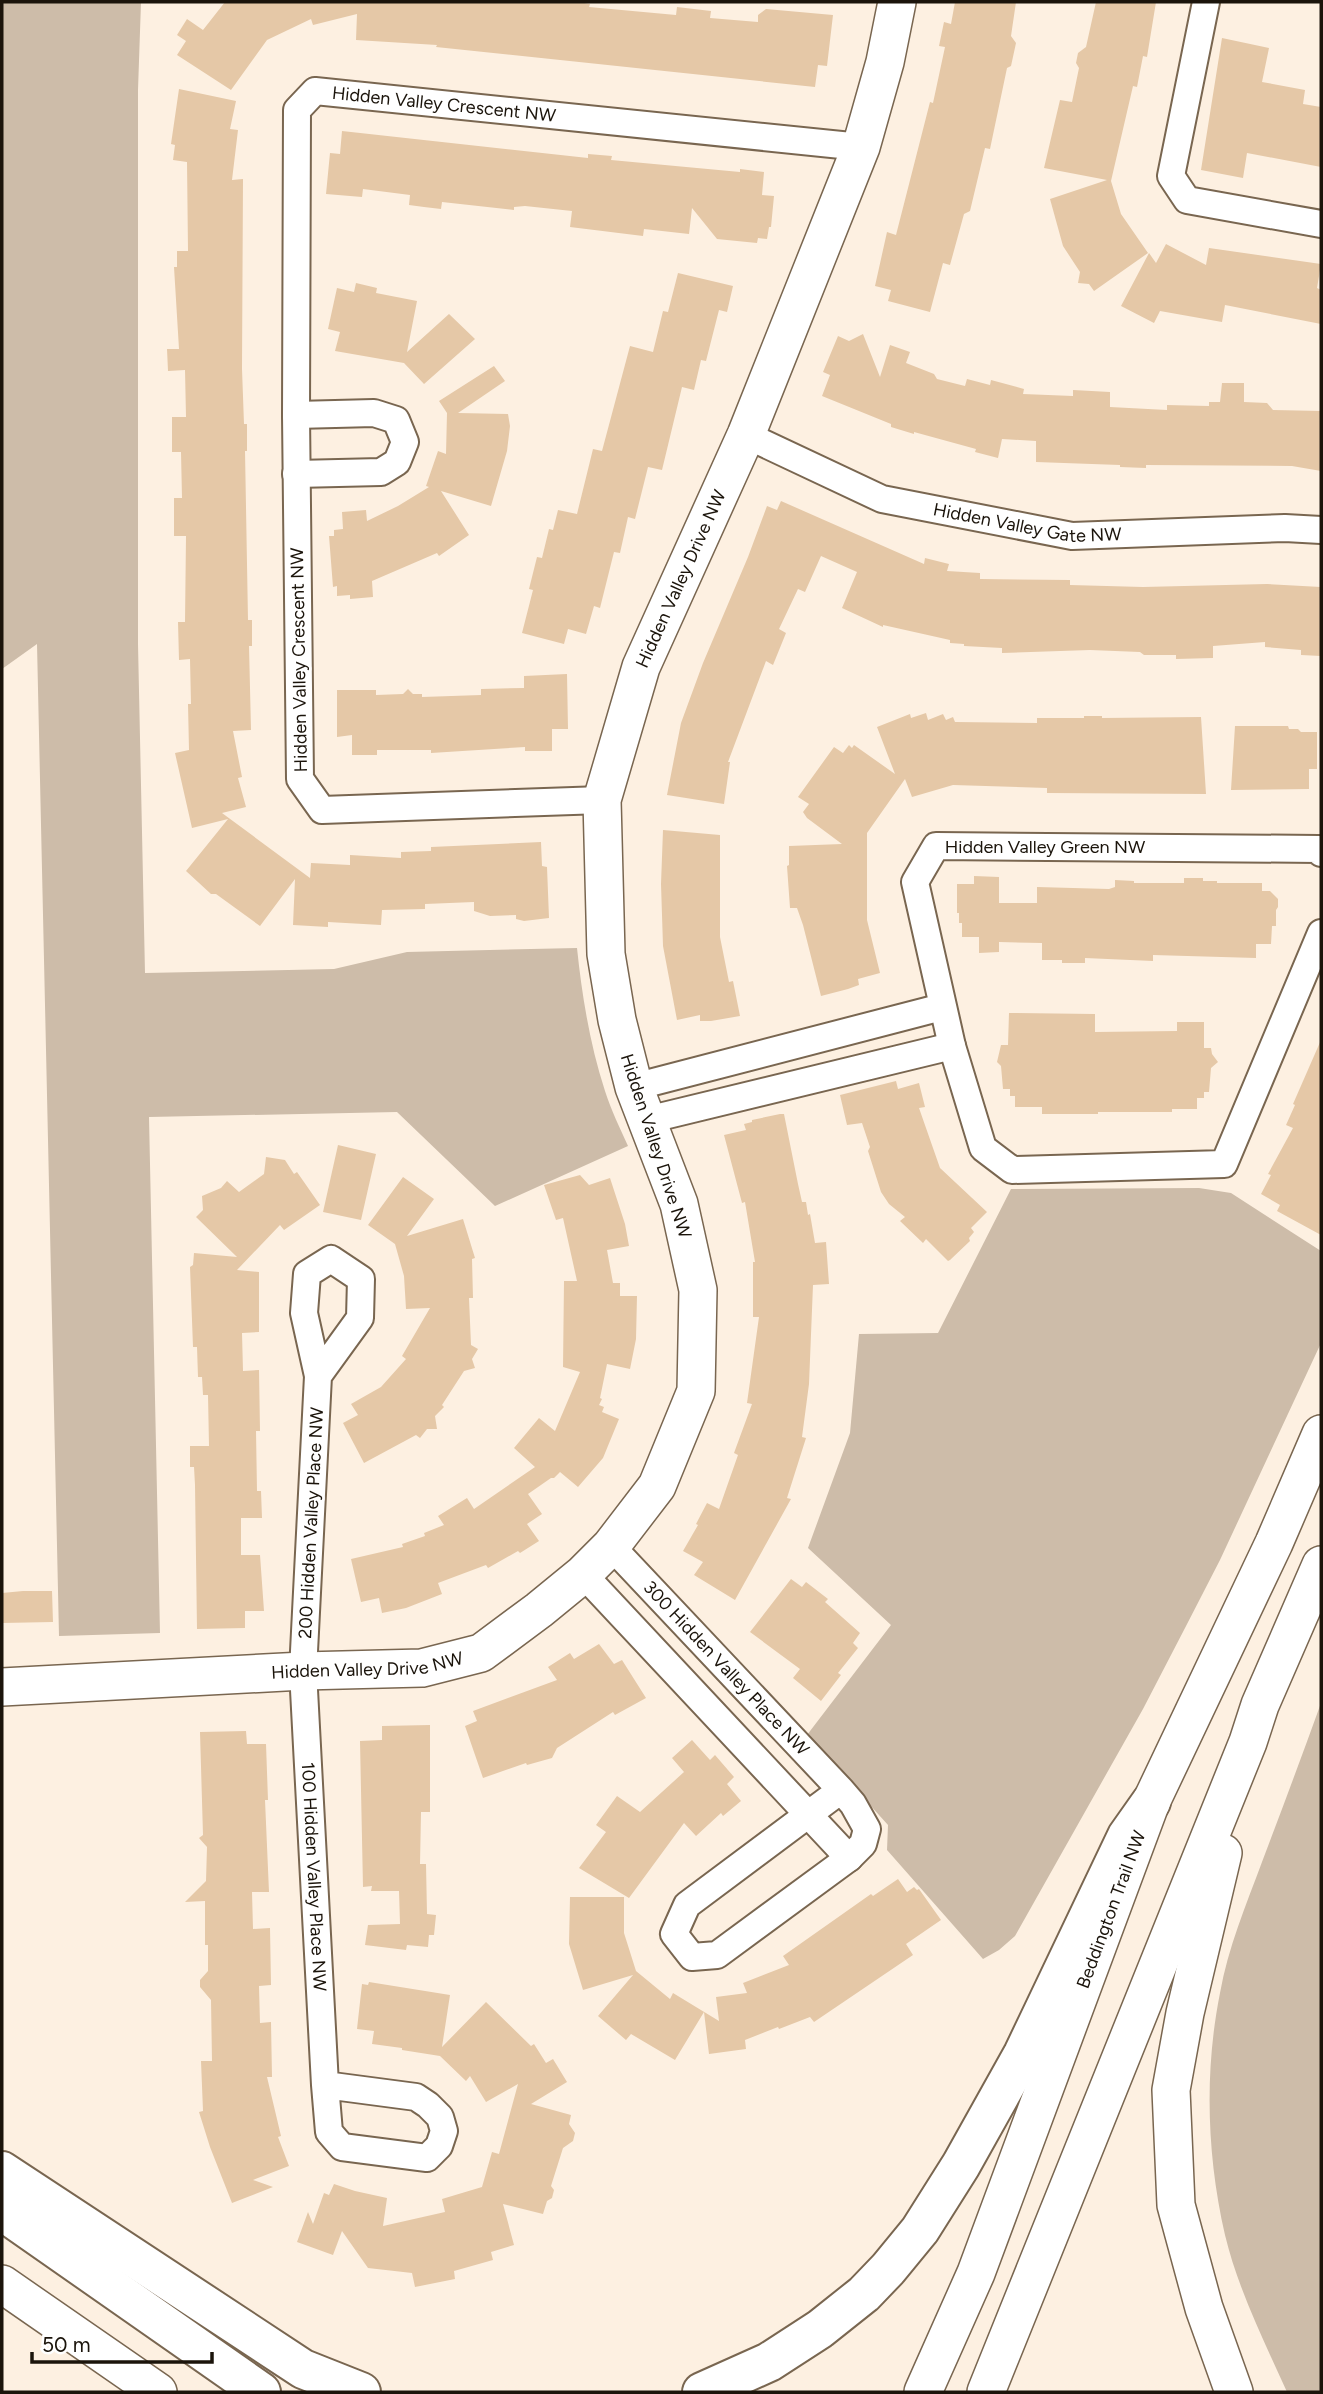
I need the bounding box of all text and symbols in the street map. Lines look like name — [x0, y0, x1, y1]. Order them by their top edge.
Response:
street label: Hidden Valley Crescent NW — [331, 82, 558, 127]
street label: Hidden Valley Drive NW — [631, 486, 731, 671]
street label: Hidden Valley Gate NW — [931, 498, 1123, 547]
street label: Hidden Valley Crescent NW — [286, 547, 312, 773]
street label: Hidden Valley Green NW — [945, 836, 1146, 858]
street label: Hidden Valley Drive NW — [616, 1051, 696, 1242]
street label: 200 Hidden Valley Place NW — [294, 1406, 328, 1639]
street label: 300 Hidden Valley Place NW — [639, 1576, 814, 1761]
street label: Hidden Valley Drive NW — [271, 1647, 466, 1684]
street label: 100 Hidden Valley Place NW — [297, 1762, 331, 1993]
street label: Beddington Trail NW — [1072, 1827, 1151, 1992]
scale bar — [32, 2320, 212, 2364]
text: 50 m — [42, 2332, 91, 2357]

